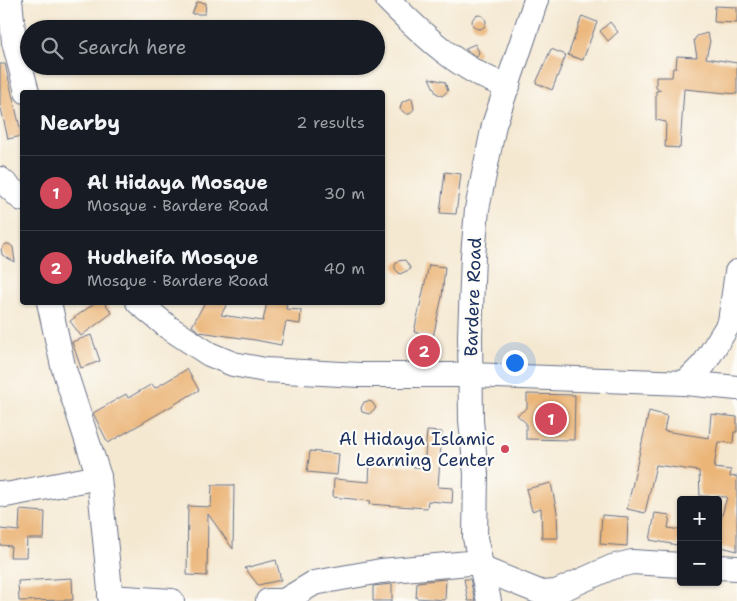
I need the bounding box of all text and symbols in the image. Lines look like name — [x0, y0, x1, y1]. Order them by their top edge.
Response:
search box — [20, 20, 385, 75]
icon: search — [38, 34, 66, 62]
text: Search here — [78, 35, 187, 60]
text: Nearby — [40, 109, 120, 137]
text: 2 results — [296, 112, 365, 133]
text: Al Hidaya Mosque — [87, 170, 268, 195]
text: 1 — [52, 183, 60, 204]
text: 30 m — [324, 183, 365, 204]
text: Mosque · Bardere Road — [87, 195, 268, 216]
street label: Bardere Road — [459, 237, 487, 357]
text: Hudheifa Mosque — [87, 245, 258, 270]
text: 2 — [50, 258, 62, 279]
text: 40 m — [323, 258, 365, 279]
text: Mosque · Bardere Road — [87, 270, 268, 291]
pin: 2 — [408, 332, 440, 370]
your location — [502, 350, 528, 376]
pin: 1 — [535, 400, 567, 438]
place label: Al Hidaya Islamic Learning Center — [339, 427, 495, 472]
marker: Al Hidaya Islamic Learning Center — [499, 443, 511, 455]
map controls — [677, 496, 722, 586]
button: + — [677, 496, 722, 541]
button: − — [677, 541, 722, 586]

